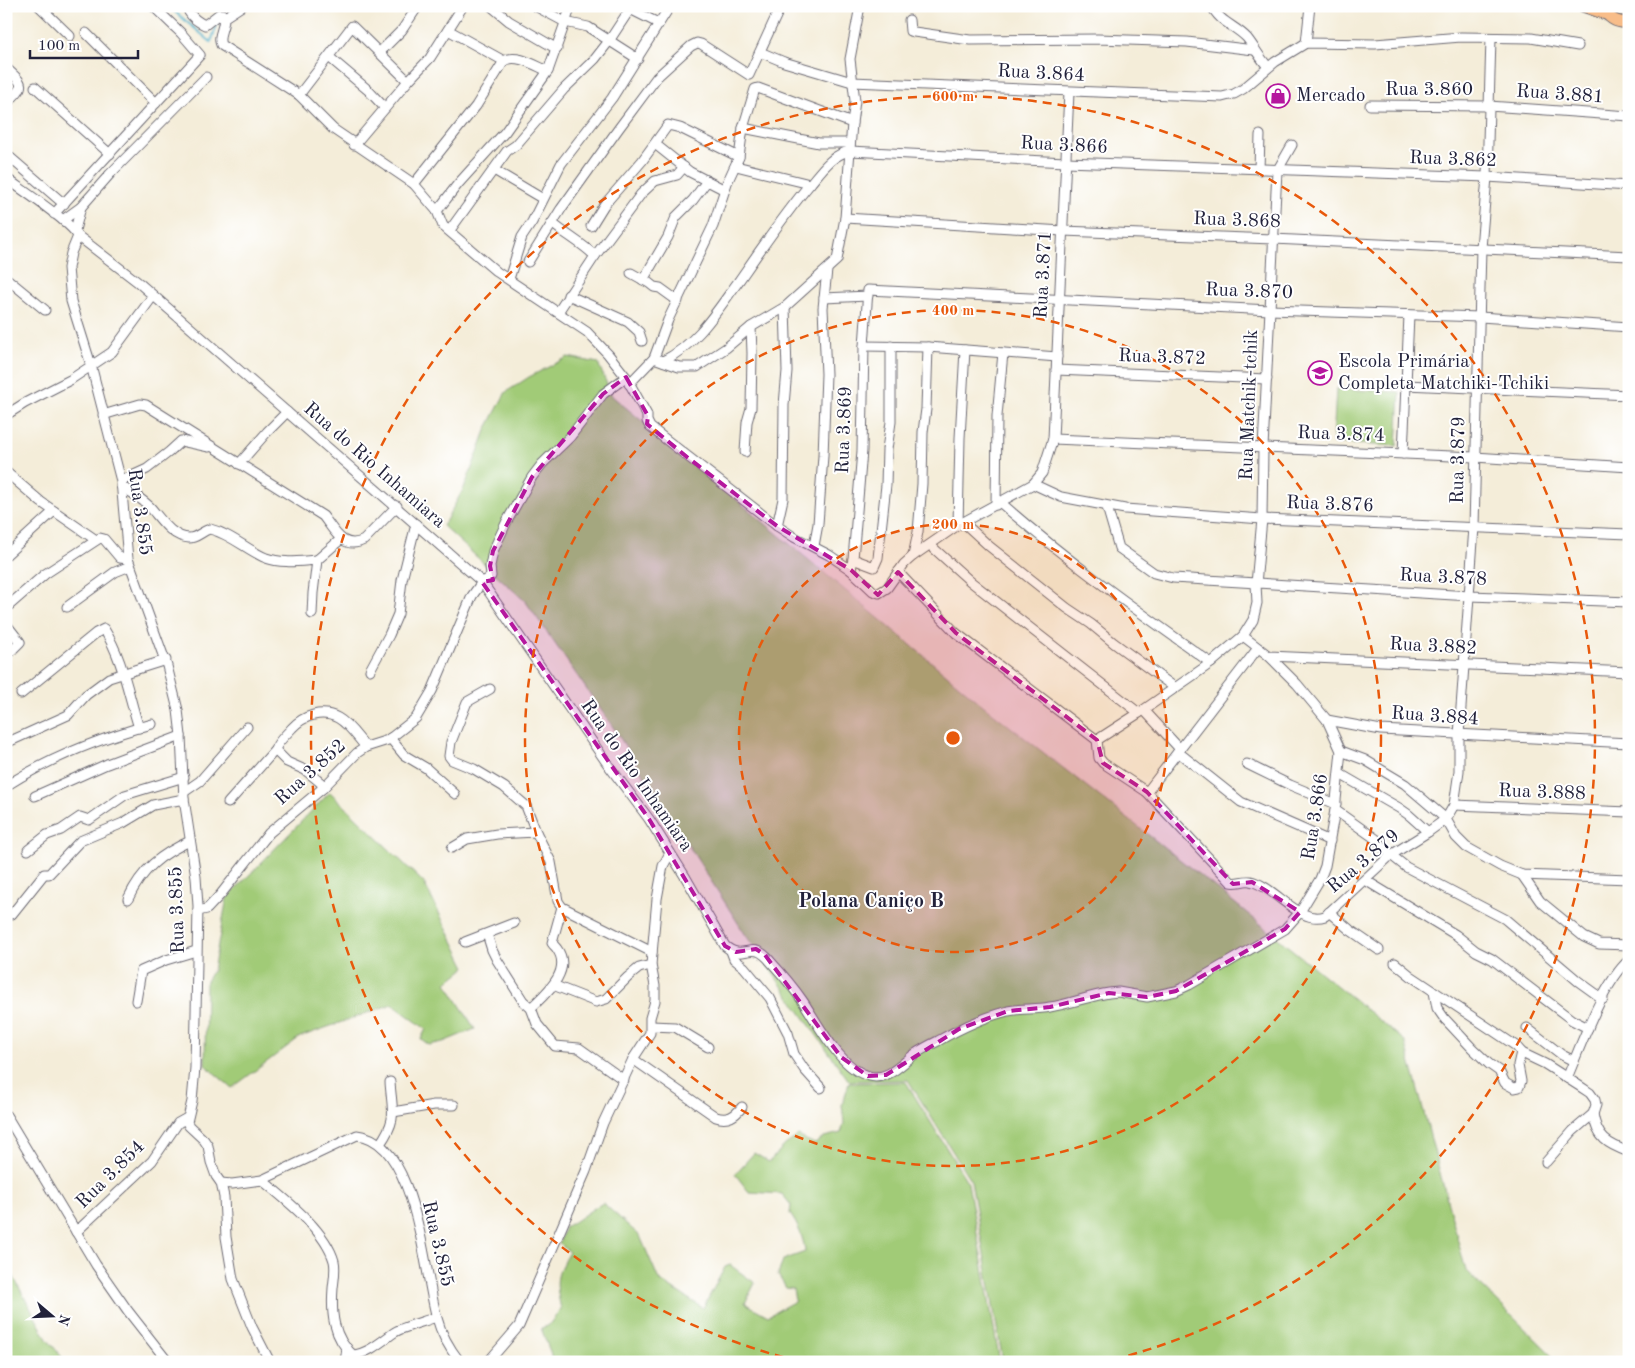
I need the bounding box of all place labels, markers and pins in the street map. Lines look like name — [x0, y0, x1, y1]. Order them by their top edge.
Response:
shop icon: Mercado — [1265, 83, 1291, 109]
place label: Mercado — [1296, 87, 1365, 106]
place label: Escola Primária Completa Matchiki-Tchiki — [1338, 353, 1549, 394]
school or university icon: Escola Primária Completa Matchiki-Tchiki — [1307, 360, 1333, 386]
centre of rings — [944, 729, 962, 747]

